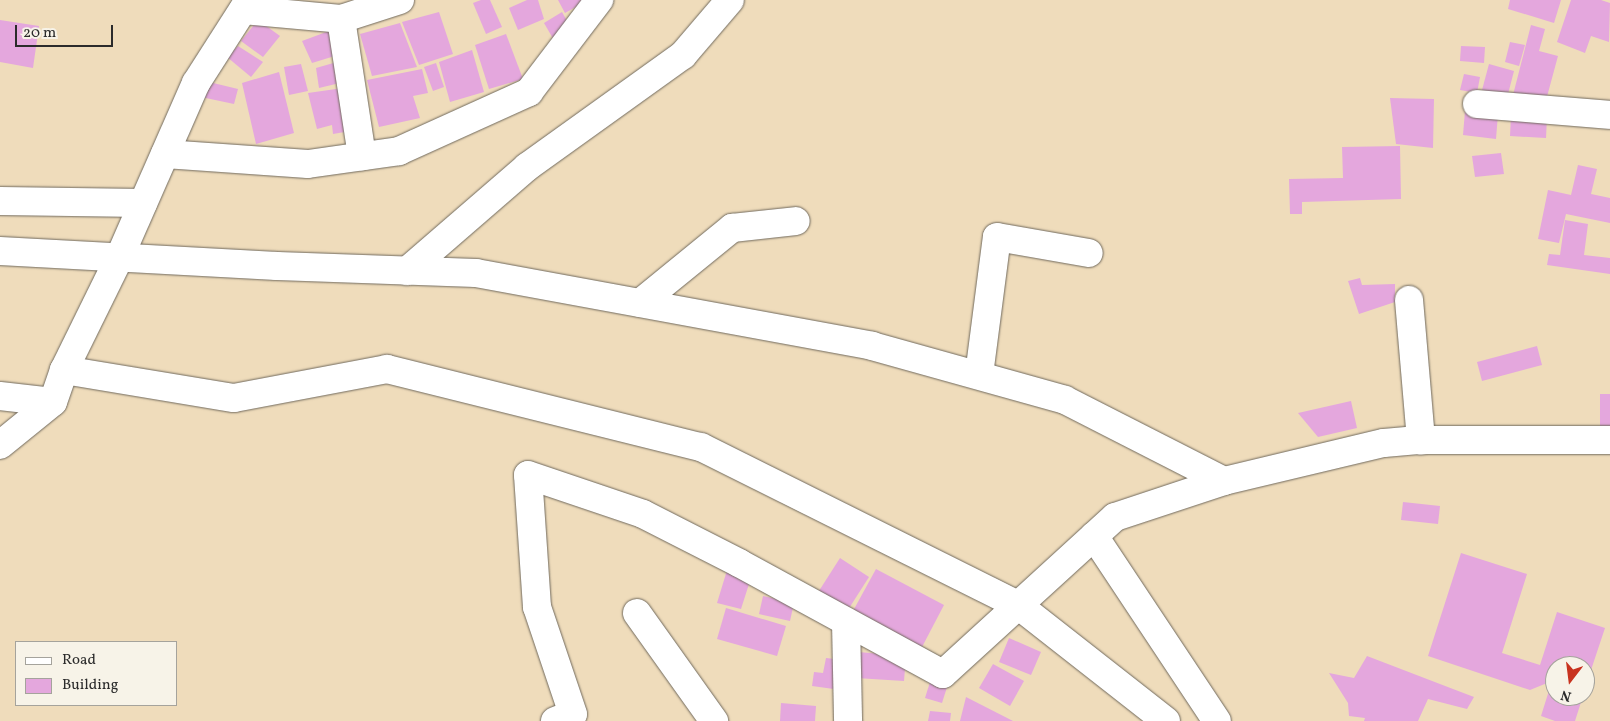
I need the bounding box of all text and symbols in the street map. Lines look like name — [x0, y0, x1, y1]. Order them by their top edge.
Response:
scale bar — [18, 15, 115, 47]
text: 20 m — [23, 23, 56, 44]
legend — [15, 641, 178, 706]
text: Road — [62, 650, 96, 671]
north arrow — [1545, 656, 1595, 706]
text: Building — [62, 675, 118, 696]
text: N — [1559, 685, 1574, 706]

